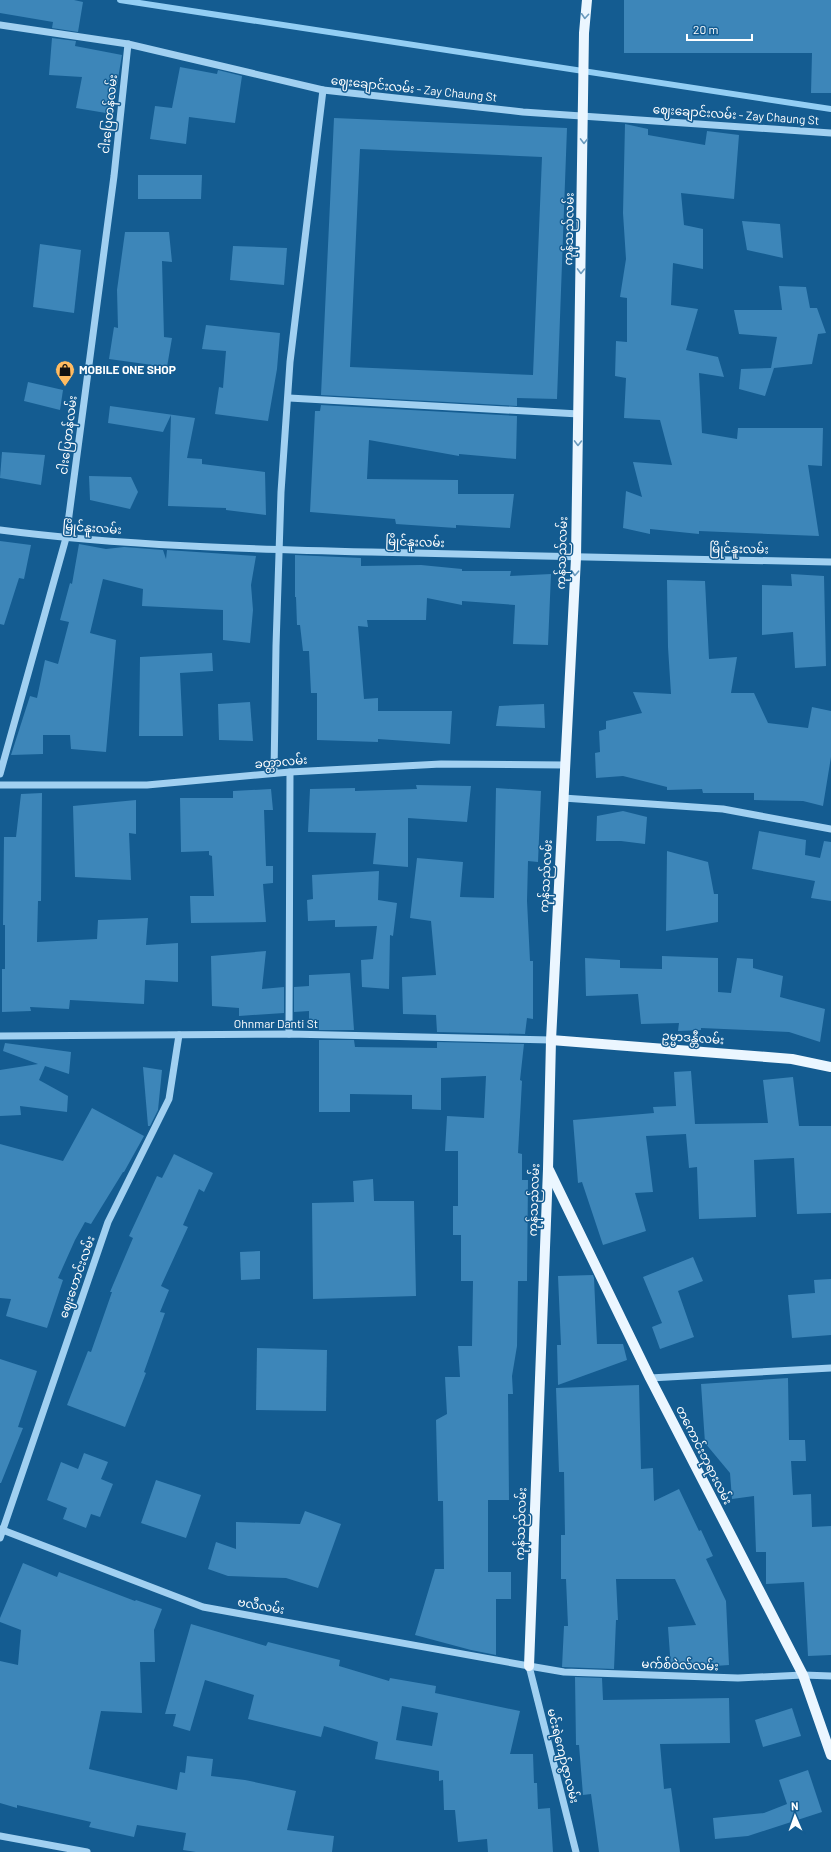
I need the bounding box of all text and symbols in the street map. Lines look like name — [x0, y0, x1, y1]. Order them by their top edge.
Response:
one-way arrow — [581, 13, 590, 19]
scale bar — [687, 16, 752, 42]
text: 20 m — [693, 22, 719, 36]
street label: ဈေးချောင်းလမ်း - Zay Chaung St — [330, 71, 498, 108]
street label: ငါးပြေတန်လမ်း — [96, 74, 123, 155]
street label: ဈေးချောင်းလမ်း - Zay Chaung St — [652, 100, 820, 131]
one-way arrow — [580, 138, 588, 144]
street label: ကုန်သည်လမ်း — [559, 192, 580, 266]
one-way arrow — [577, 268, 585, 274]
shop icon: MOBILE ONE SHOP — [54, 359, 76, 387]
place label: MOBILE ONE SHOP — [79, 362, 176, 376]
street label: ငါးပြေတန်လမ်း — [54, 394, 83, 476]
one-way arrow — [574, 440, 582, 446]
street label: ကုန်သည်လမ်း — [552, 516, 573, 590]
street label: မြိုင်နူးလမ်း — [62, 517, 122, 540]
street label: မြိုင်နူးလမ်း — [385, 532, 445, 553]
street label: မြိုင်နူးလမ်း — [709, 539, 769, 560]
one-way arrow — [571, 570, 579, 576]
street label: ခတ္တာလမ်း — [254, 751, 308, 774]
street label: ကုန်သည်လမ်း — [535, 839, 558, 913]
street label: Ohnmar Danti St — [234, 1016, 318, 1030]
street label: ဥမ္မာဒန္တီလမ်း — [661, 1027, 725, 1050]
street label: ကုန်သည်လမ်း — [524, 1163, 545, 1237]
street label: ဈေးဟောင်းလမ်း — [54, 1233, 100, 1321]
street label: တကောင်းဘုရားလမ်း — [670, 1402, 737, 1508]
street label: ကုန်သည်လမ်း — [511, 1487, 532, 1561]
street label: ဗလီလမ်း — [237, 1593, 286, 1616]
street label: မက်စ်ဝဲလ်လမ်း — [641, 1655, 719, 1672]
street label: မင်းရဲကျော်ဇွာလမ်း — [542, 1707, 583, 1806]
north arrow — [775, 1796, 815, 1836]
text: N — [791, 1799, 799, 1812]

